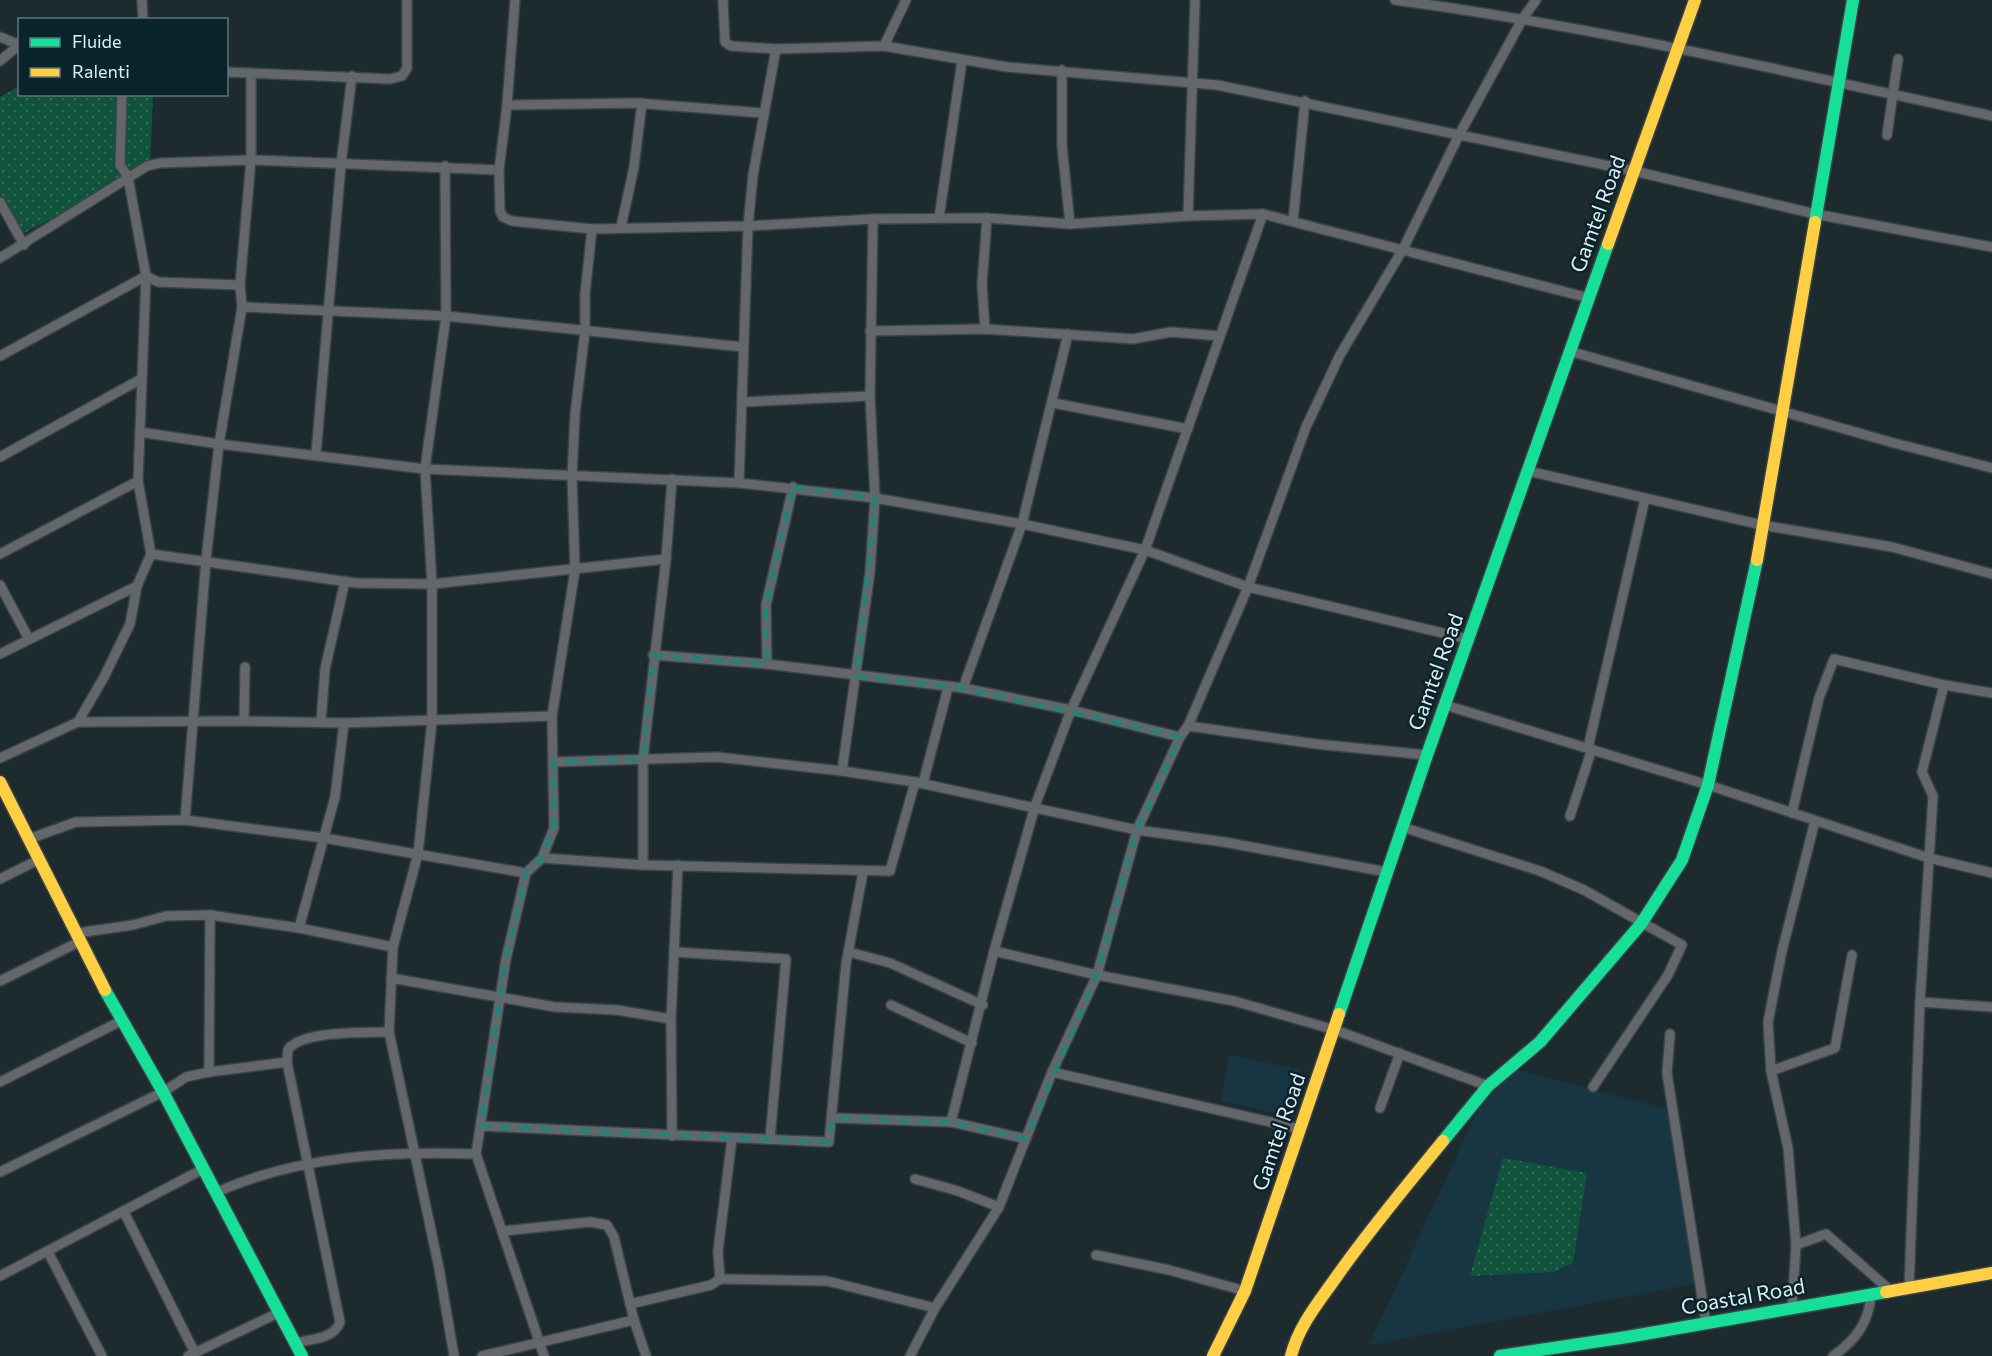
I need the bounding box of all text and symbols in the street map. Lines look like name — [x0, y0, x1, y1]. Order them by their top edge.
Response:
legend — [18, 18, 228, 96]
text: Fluide — [72, 30, 121, 52]
text: Ralenti — [72, 60, 130, 82]
street label: Gamtel Road — [1564, 152, 1629, 275]
street label: Gamtel Road — [1402, 610, 1467, 733]
street label: Gamtel Road — [1246, 1069, 1309, 1194]
street label: Coastal Road — [1679, 1272, 1807, 1319]

